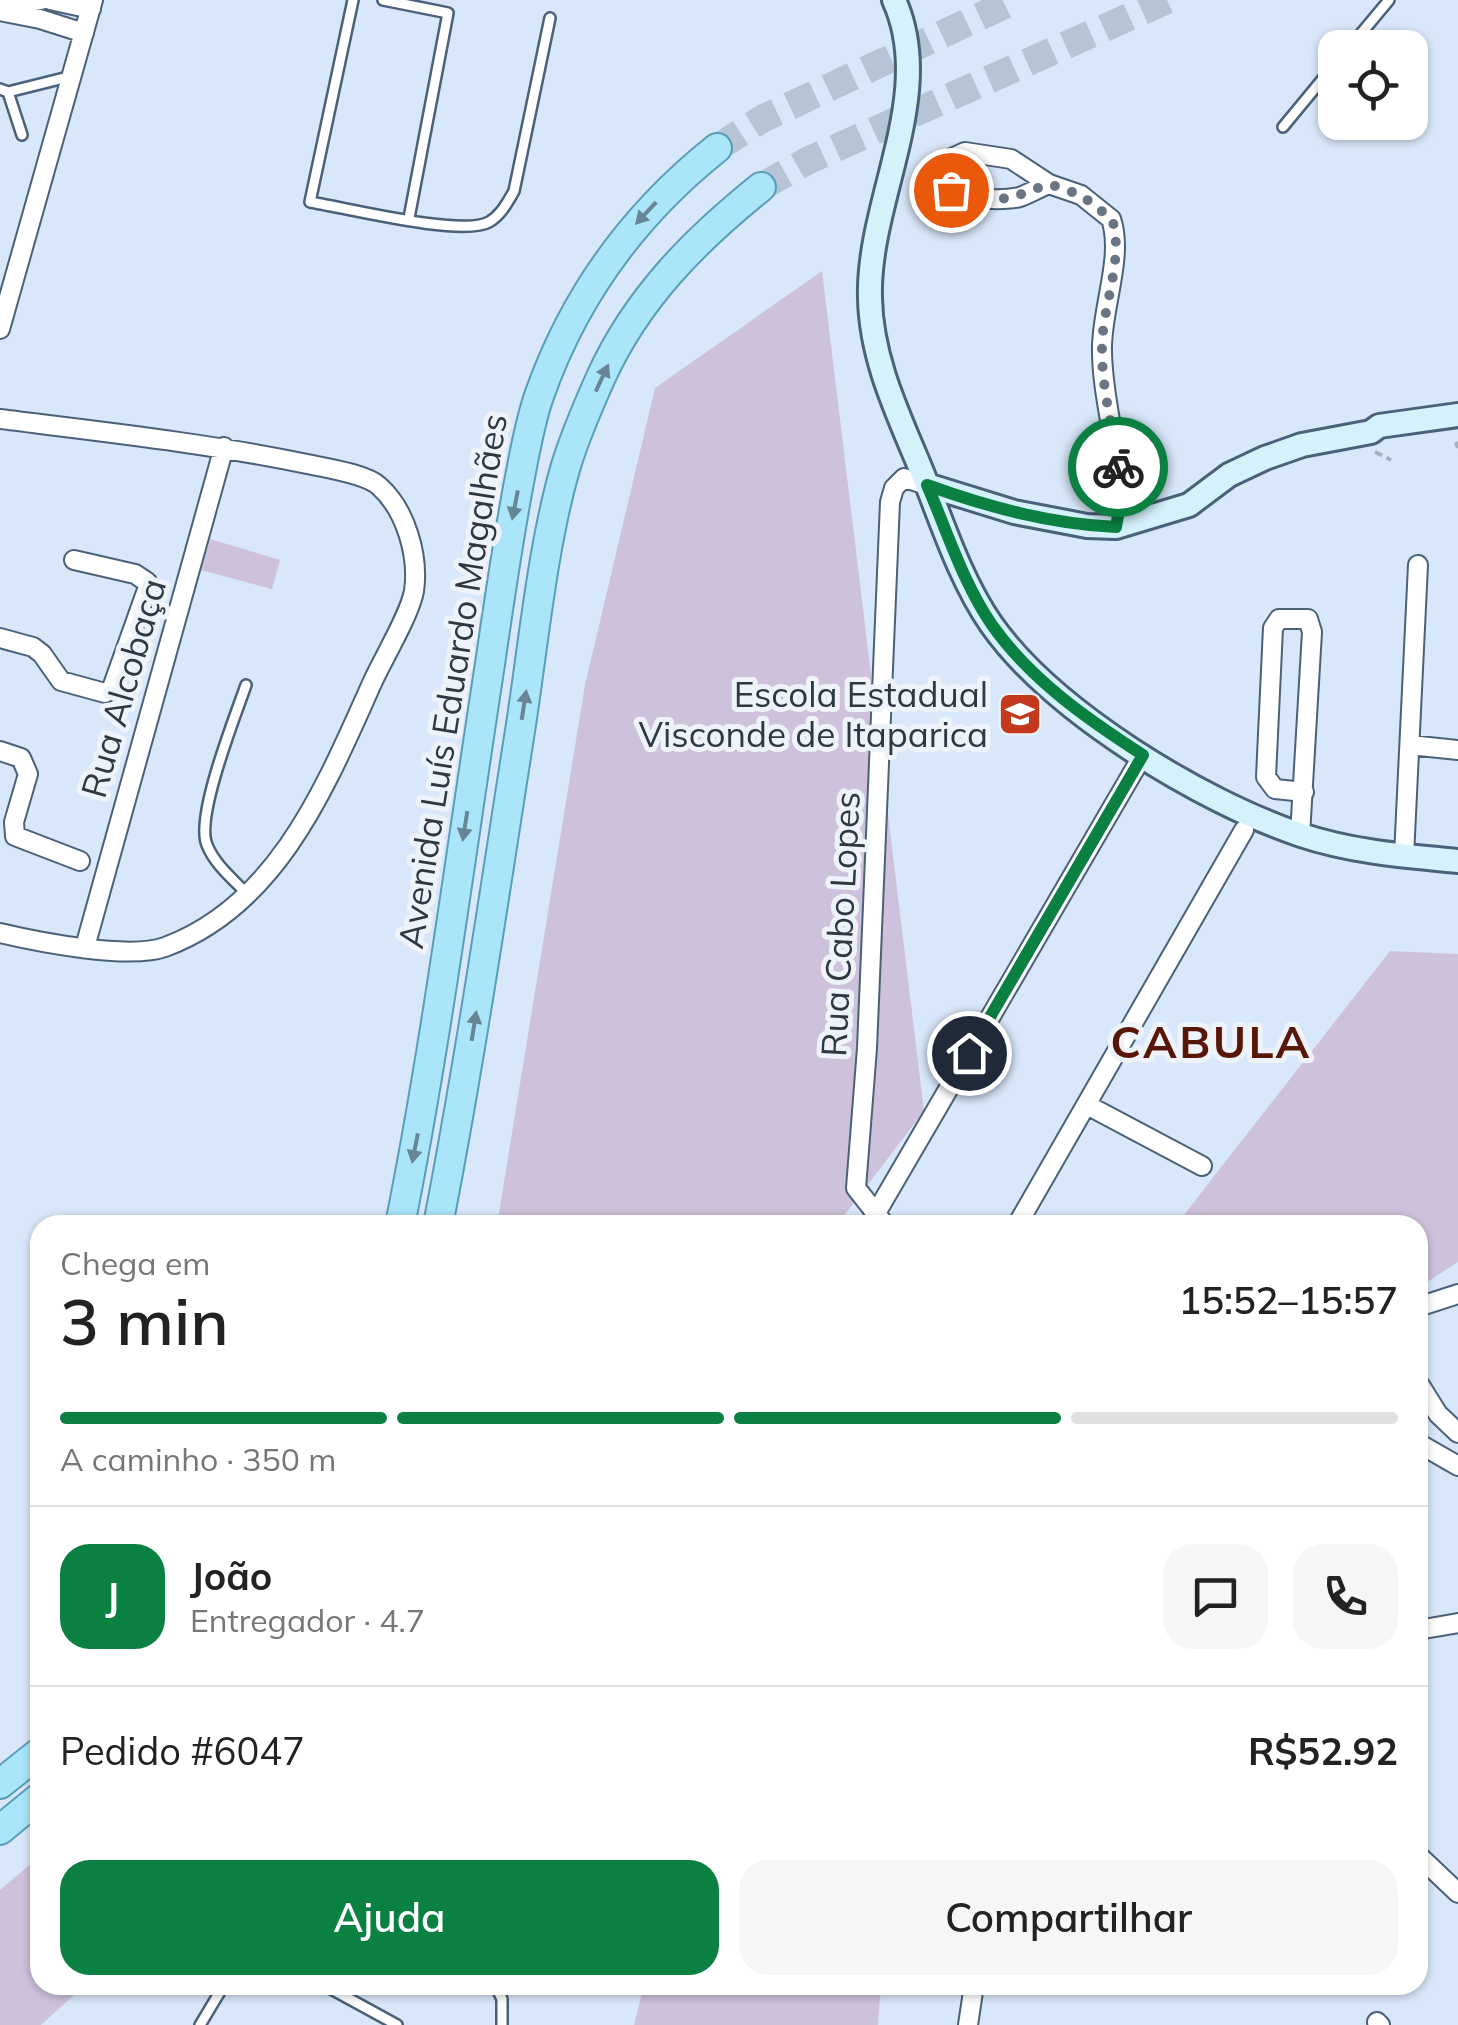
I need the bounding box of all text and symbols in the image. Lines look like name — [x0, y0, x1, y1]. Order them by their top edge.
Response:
map controls — [1318, 30, 1428, 140]
button: locate — [1318, 30, 1428, 140]
pin — [909, 148, 994, 233]
icon: bag — [924, 163, 979, 218]
one-way arrow — [634, 201, 658, 225]
one-way arrow — [594, 363, 610, 393]
street label: Avenida Luís Eduardo Magalhães — [388, 411, 516, 951]
courier — [1068, 417, 1168, 517]
icon: bike — [1091, 440, 1146, 495]
one-way arrow — [507, 490, 522, 522]
street label: Rua Alcobaça — [71, 573, 175, 803]
place label: Escola Estadual Visconde de Itaparica — [639, 672, 988, 756]
one-way arrow — [516, 688, 532, 720]
school or university icon: Escola Estadual Visconde de Itaparica — [997, 691, 1043, 737]
street label: Rua Cabo Lopes — [811, 790, 869, 1058]
one-way arrow — [456, 811, 472, 843]
one-way arrow — [467, 1009, 482, 1041]
pin — [927, 1011, 1012, 1096]
district label: CABULA — [1110, 1013, 1312, 1069]
icon: home — [942, 1026, 997, 1081]
one-way arrow — [407, 1133, 423, 1164]
text: Chega em — [60, 1243, 210, 1283]
text: 15:52–15:57 — [1178, 1276, 1398, 1324]
text: 3 min — [60, 1280, 229, 1361]
text: A caminho · 350 m — [60, 1439, 336, 1479]
button: chat — [1163, 1544, 1268, 1649]
button: phone — [1293, 1544, 1398, 1649]
text: João — [190, 1552, 272, 1600]
text: J — [106, 1572, 119, 1620]
text: Entregador · 4.7 — [190, 1600, 425, 1640]
text: Pedido #6047 — [60, 1727, 305, 1775]
text: R$52.92 — [1248, 1727, 1398, 1775]
button: Ajuda — [60, 1860, 719, 1975]
button: Compartilhar — [739, 1860, 1398, 1975]

